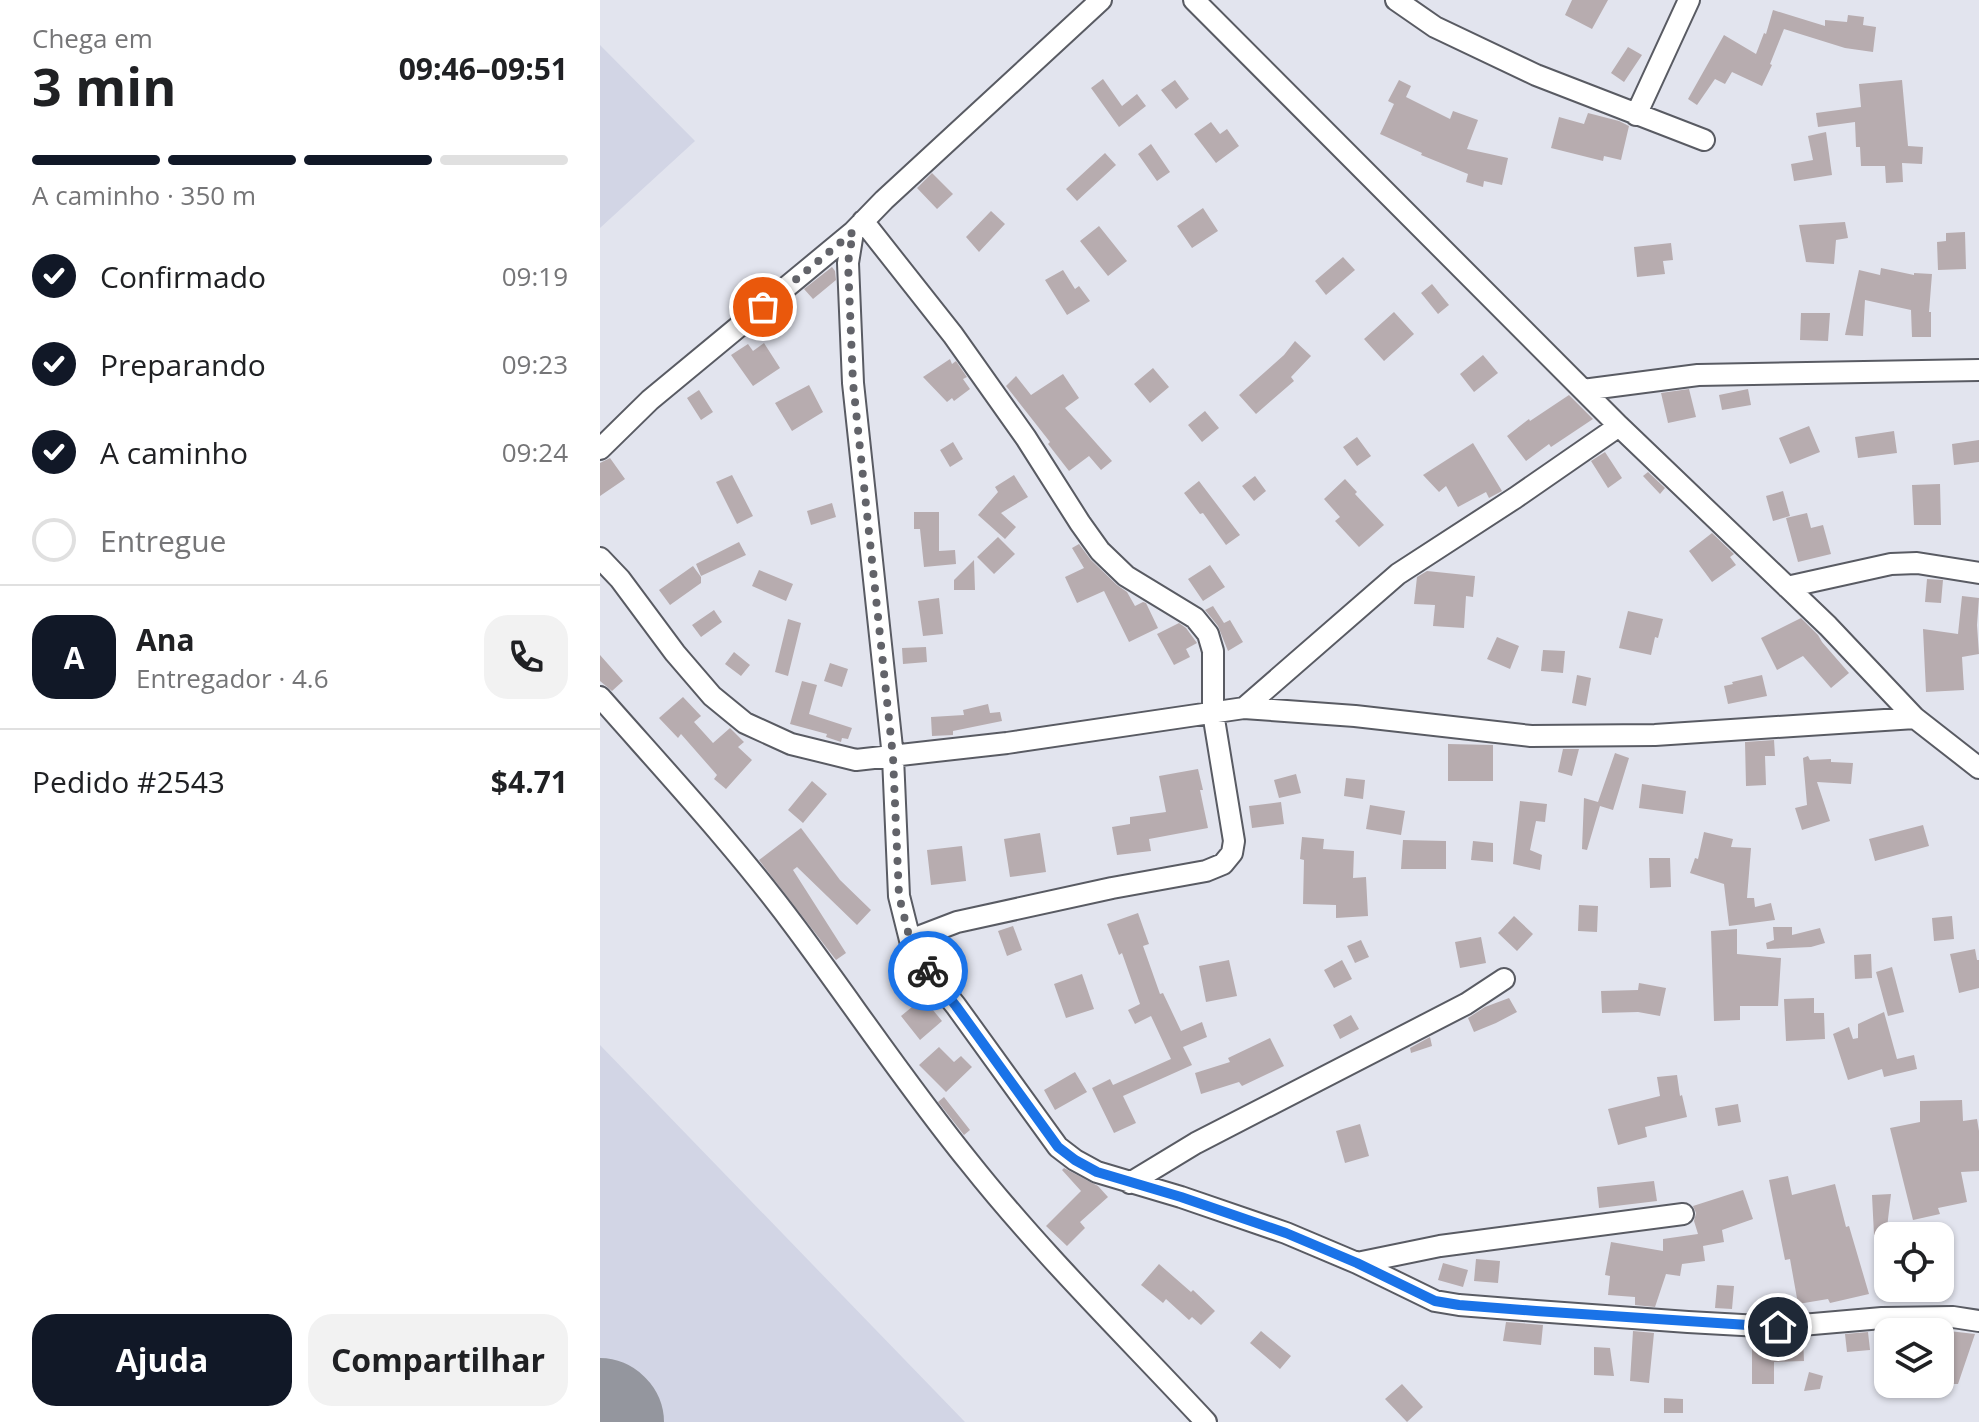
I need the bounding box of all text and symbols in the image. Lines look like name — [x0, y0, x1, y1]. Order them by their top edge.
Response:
text: Chega em — [32, 20, 153, 56]
text: 09:46–09:51 — [399, 48, 568, 89]
text: 3 min — [32, 50, 176, 121]
text: A caminho · 350 m — [32, 177, 256, 213]
icon: check — [32, 254, 76, 298]
text: Confirmado — [100, 256, 266, 297]
text: 09:19 — [502, 258, 568, 294]
pin — [729, 273, 797, 341]
icon: bag — [741, 285, 785, 329]
icon: check — [32, 342, 76, 386]
text: Preparando — [100, 344, 266, 385]
text: 09:23 — [502, 346, 568, 382]
icon: check — [32, 430, 76, 474]
text: A caminho — [100, 432, 248, 473]
text: 09:24 — [502, 434, 568, 470]
text: Entregue — [100, 520, 226, 561]
button: phone — [484, 615, 568, 699]
text: Ana — [136, 619, 195, 660]
text: A — [64, 637, 84, 678]
text: Entregador · 4.6 — [136, 660, 329, 696]
text: Pedido #2543 — [32, 761, 225, 802]
text: $4.71 — [491, 761, 568, 802]
courier — [888, 931, 968, 1011]
icon: bike — [906, 949, 950, 993]
map controls — [1874, 1222, 1954, 1398]
button: locate — [1874, 1222, 1954, 1302]
pin — [1744, 1293, 1812, 1361]
icon: home — [1756, 1305, 1800, 1349]
button: Ajuda — [32, 1314, 292, 1406]
button: Compartilhar — [308, 1314, 568, 1406]
button: layers — [1874, 1318, 1954, 1398]

